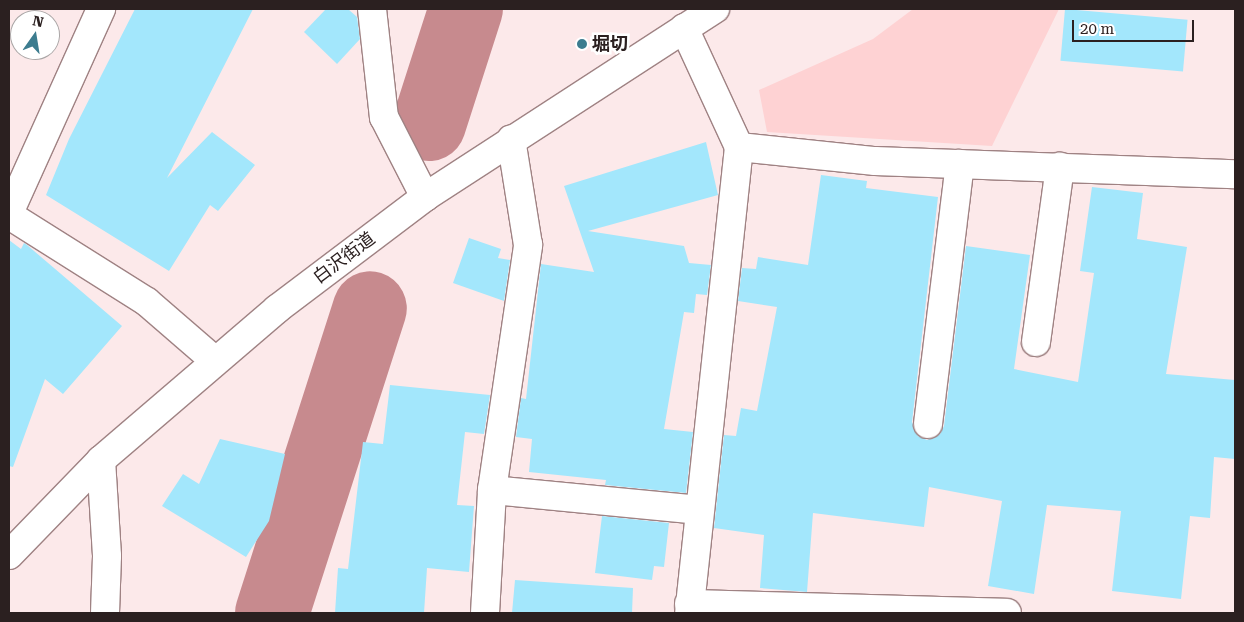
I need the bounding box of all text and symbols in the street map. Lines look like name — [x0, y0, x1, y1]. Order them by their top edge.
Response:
north arrow — [10, 10, 60, 60]
scale bar — [1074, 10, 1196, 42]
text: N — [31, 12, 45, 30]
text: 20 m — [1080, 20, 1114, 38]
place label: 堀切 — [592, 33, 628, 55]
marker: 堀切 — [576, 38, 588, 50]
street label: 白沢街道 — [309, 228, 379, 288]

